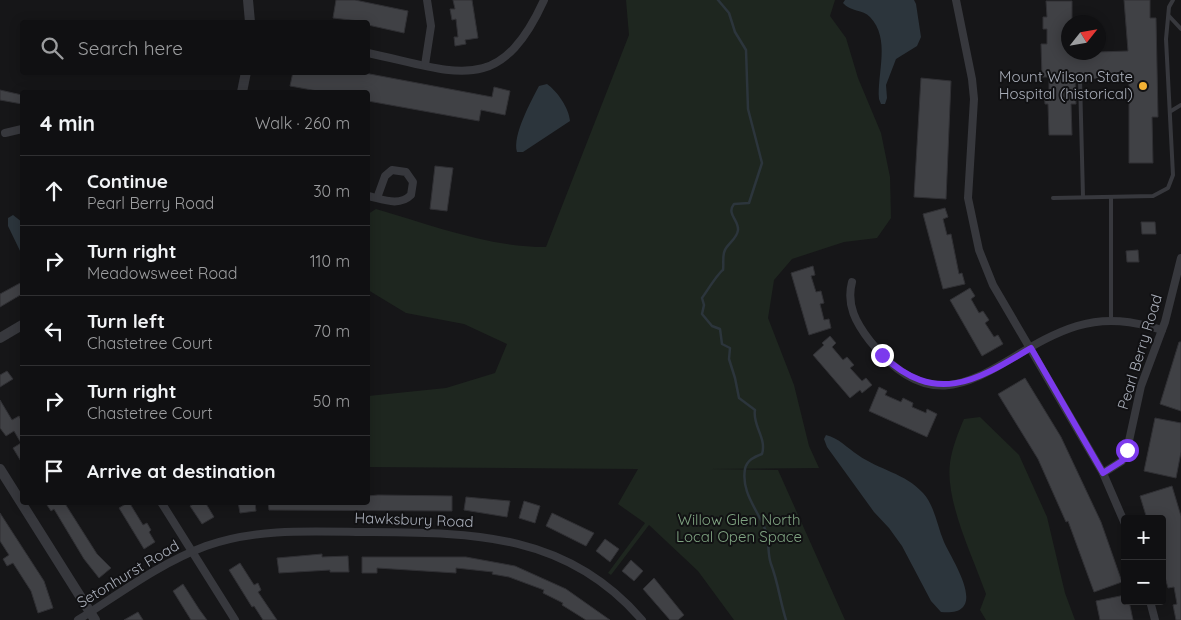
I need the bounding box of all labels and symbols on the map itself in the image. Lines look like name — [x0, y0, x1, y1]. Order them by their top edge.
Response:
north arrow — [1061, 15, 1106, 60]
place label: Mount Wilson State Hospital (historical) — [999, 67, 1133, 103]
marker: Mount Wilson State Hospital (historical) — [1137, 80, 1149, 92]
street label: Pearl Berry Road — [1113, 292, 1166, 412]
route end — [871, 344, 894, 367]
route start — [1116, 439, 1139, 462]
street label: Hawksbury Road — [354, 508, 474, 531]
park label: Willow Glen North Local Open Space — [676, 510, 802, 546]
street label: Setonhurst Road — [73, 536, 182, 612]

